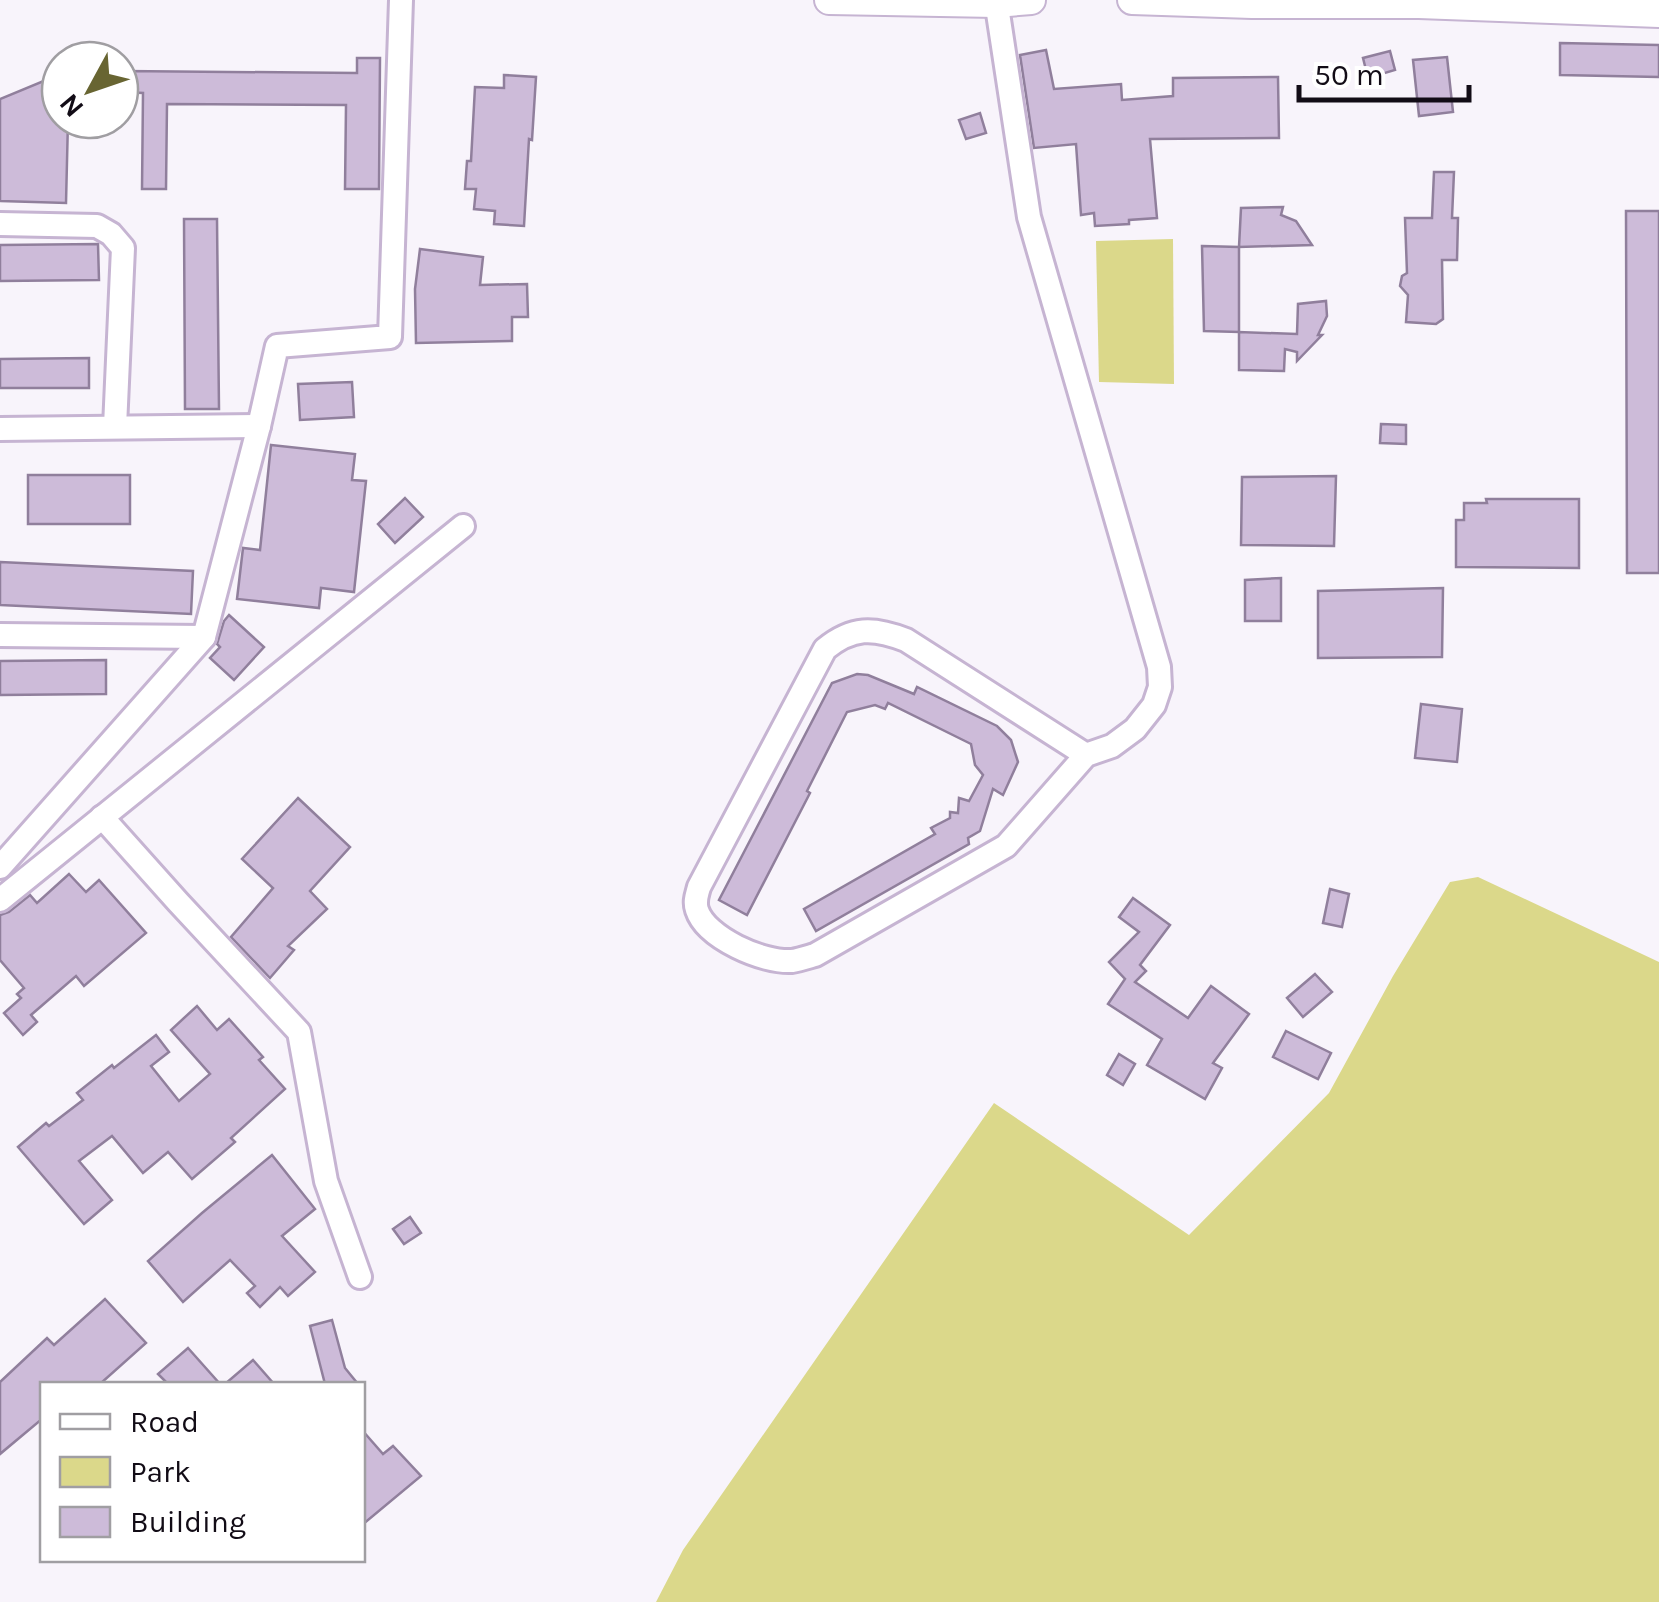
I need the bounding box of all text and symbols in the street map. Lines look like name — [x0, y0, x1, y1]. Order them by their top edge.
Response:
north arrow — [40, 40, 140, 140]
scale bar — [1299, 40, 1469, 102]
text: 50 m — [1314, 57, 1384, 93]
text: N — [52, 87, 90, 124]
legend — [40, 1382, 365, 1562]
text: Road — [130, 1404, 199, 1440]
text: Park — [130, 1454, 191, 1490]
text: Building — [130, 1504, 246, 1540]

